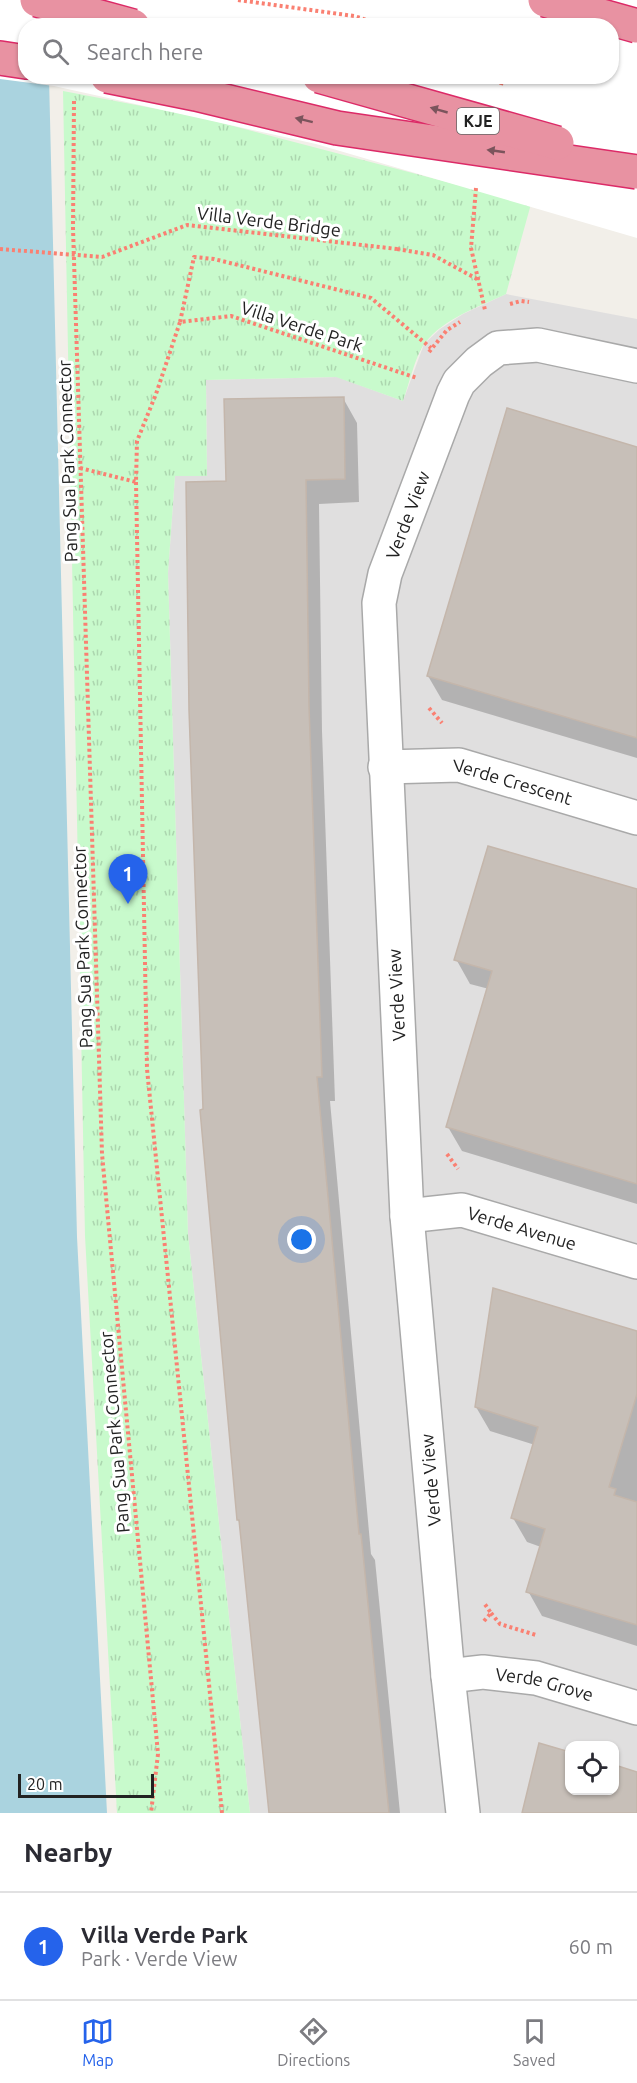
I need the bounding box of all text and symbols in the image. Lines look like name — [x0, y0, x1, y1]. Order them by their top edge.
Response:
search box — [18, 18, 619, 84]
icon: search — [39, 35, 72, 68]
text: Search here — [87, 39, 203, 64]
one-way arrow — [430, 105, 448, 114]
road number: KJE — [457, 108, 499, 134]
one-way arrow — [294, 114, 313, 124]
one-way arrow — [486, 147, 505, 156]
street label: Villa Verde Bridge — [196, 202, 342, 240]
street label: Villa Verde Park — [238, 297, 366, 355]
street label: Pang Sua Park Connector — [53, 359, 81, 562]
street label: Verde View — [382, 468, 433, 562]
street label: Verde Crescent — [453, 755, 575, 808]
street label: Pang Sua Park Connector — [68, 845, 96, 1048]
pin: 1 — [108, 854, 148, 904]
street label: Verde View — [384, 948, 408, 1042]
street label: Verde Avenue — [465, 1202, 579, 1254]
your location — [287, 1225, 316, 1254]
street label: Pang Sua Park Connector — [95, 1330, 133, 1534]
street label: Verde View — [416, 1433, 444, 1527]
street label: Verde Grove — [495, 1663, 596, 1705]
map controls — [565, 1741, 619, 1795]
button: locate — [565, 1741, 619, 1795]
scale bar — [18, 1771, 154, 1798]
text: 20 m — [27, 1775, 63, 1793]
text: Nearby — [24, 1838, 112, 1867]
text: Villa Verde Park — [81, 1922, 248, 1947]
text: 1 — [38, 1935, 49, 1958]
text: 60 m — [569, 1935, 613, 1958]
text: Park · Verde View — [81, 1947, 237, 1970]
tab: Map — [81, 2015, 114, 2069]
tab: Directions — [277, 2015, 350, 2069]
tab: Saved — [513, 2015, 556, 2069]

